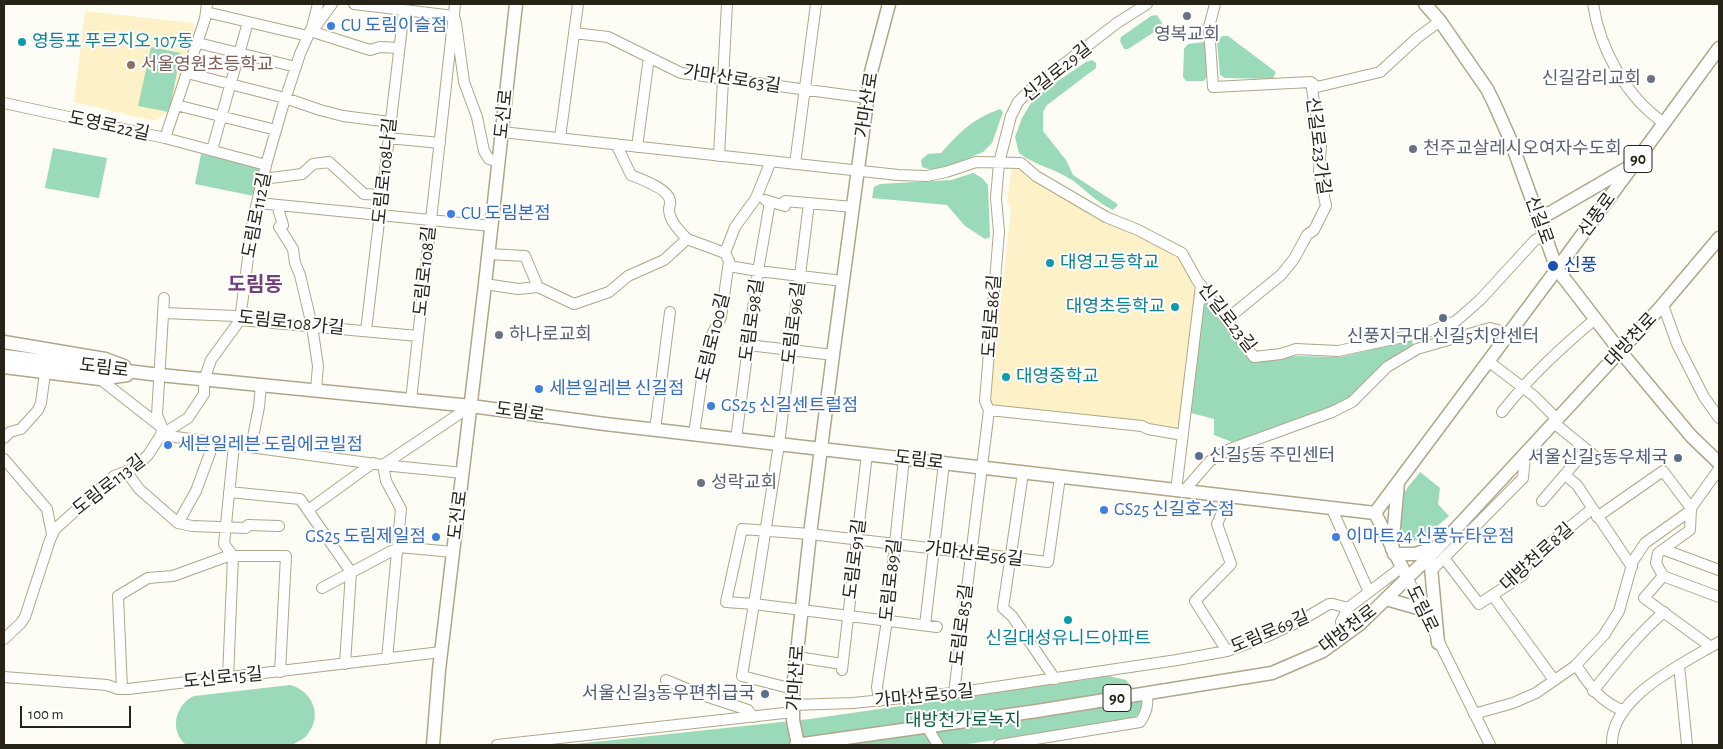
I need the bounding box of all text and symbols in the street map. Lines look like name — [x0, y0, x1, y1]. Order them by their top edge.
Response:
marker: 영복교회 — [1181, 10, 1193, 22]
place label: CU 도림이슬점 — [341, 15, 447, 37]
marker: CU 도림이슬점 — [325, 20, 337, 32]
place label: 영복교회 — [1154, 24, 1220, 46]
place label: 영등포 푸르지오 107동 — [32, 31, 194, 53]
marker: 영등포 푸르지오 107동 — [16, 36, 28, 48]
street label: 신길로29길 — [1018, 38, 1096, 106]
place label: 서울영원초등학교 — [141, 54, 273, 76]
marker: 서울영원초등학교 — [125, 59, 137, 71]
street label: 가마산로63길 — [682, 61, 782, 97]
place label: 신길감리교회 — [1542, 68, 1641, 90]
street label: 가마산로 — [851, 71, 883, 139]
marker: 신길감리교회 — [1645, 73, 1657, 85]
street label: 도신로 — [491, 88, 517, 140]
street label: 신길로23가길 — [1301, 96, 1335, 196]
street label: 도영로22길 — [66, 107, 152, 145]
street label: 도림로108나길 — [369, 117, 401, 225]
place label: 천주교살레시오여자수도회 — [1423, 138, 1622, 160]
marker: 천주교살레시오여자수도회 — [1407, 143, 1419, 155]
road number: 90 — [1624, 146, 1652, 172]
street label: 도림로112길 — [238, 170, 276, 260]
street label: 신풍로 — [1574, 189, 1620, 241]
street label: 신길로 — [1520, 193, 1558, 247]
place label: CU 도림본점 — [461, 203, 551, 225]
marker: CU 도림본점 — [445, 208, 457, 220]
street label: 도림로108길 — [410, 225, 440, 317]
place label: 대영고등학교 — [1060, 252, 1159, 274]
place label: 신풍 — [1564, 255, 1597, 277]
marker: 대영고등학교 — [1044, 257, 1056, 269]
marker: 신풍 — [1546, 259, 1560, 273]
district label: 도림동 — [227, 273, 283, 297]
street label: 도림로86길 — [978, 274, 1006, 358]
street label: 도림로98길 — [736, 277, 768, 363]
street label: 신길로23길 — [1193, 279, 1261, 357]
street label: 도림로96길 — [778, 280, 810, 366]
street label: 도림로100길 — [691, 291, 735, 385]
place label: 대영초등학교 — [1066, 296, 1165, 318]
marker: 대영초등학교 — [1169, 301, 1181, 313]
street label: 도림로108가길 — [237, 307, 345, 339]
street label: 대방천로 — [1601, 308, 1661, 372]
marker: 신풍지구대 신길5치안센터 — [1437, 312, 1449, 324]
place label: 하나로교회 — [509, 324, 592, 346]
place label: 신풍지구대 신길5치안센터 — [1347, 326, 1539, 348]
marker: 하나로교회 — [493, 329, 505, 341]
street label: 도림로 — [78, 354, 130, 382]
place label: 대영중학교 — [1016, 366, 1099, 388]
marker: 대영중학교 — [1000, 371, 1012, 383]
place label: 세븐일레븐 신길점 — [549, 378, 684, 400]
marker: 세븐일레븐 신길점 — [533, 383, 545, 395]
place label: GS25 신길센트럴점 — [721, 395, 858, 417]
street label: 도림로 — [494, 398, 546, 426]
marker: GS25 신길센트럴점 — [705, 400, 717, 412]
place label: 세븐일레븐 도림에코빌점 — [178, 434, 363, 456]
marker: 세븐일레븐 도림에코빌점 — [162, 439, 174, 451]
place label: 신길5동 주민센터 — [1209, 445, 1335, 467]
street label: 도림로 — [893, 446, 945, 474]
place label: 서울신길5동우체국 — [1528, 447, 1668, 469]
street label: 도림로113길 — [68, 450, 150, 520]
marker: 신길5동 주민센터 — [1193, 450, 1205, 462]
marker: 서울신길5동우체국 — [1672, 452, 1684, 464]
place label: 성락교회 — [711, 472, 777, 494]
marker: 성락교회 — [695, 477, 707, 489]
street label: 도신로 — [444, 489, 472, 541]
place label: GS25 신길호수점 — [1114, 499, 1235, 521]
marker: GS25 신길호수점 — [1098, 504, 1110, 516]
street label: 도림로91길 — [839, 518, 871, 600]
street label: 대방천로8길 — [1496, 518, 1578, 596]
place label: GS25 도림제일점 — [305, 526, 426, 548]
place label: 이마트24 신풍뉴타운점 — [1346, 526, 1515, 548]
marker: GS25 도림제일점 — [430, 531, 442, 543]
marker: 이마트24 신풍뉴타운점 — [1330, 531, 1342, 543]
street label: 도림로89길 — [876, 537, 906, 623]
street label: 가마산로56길 — [924, 537, 1024, 571]
street label: 도림로 — [1401, 582, 1443, 636]
street label: 도림로85길 — [946, 583, 978, 667]
street label: 대방천로 — [1315, 600, 1381, 658]
street label: 도림로69길 — [1228, 606, 1312, 658]
marker: 신길대성유니드아파트 — [1062, 614, 1074, 626]
place label: 신길대성유니드아파트 — [985, 628, 1151, 650]
street label: 가마산로 — [783, 644, 809, 712]
street label: 도신로15길 — [182, 663, 264, 693]
street label: 가마산로50길 — [873, 680, 975, 712]
place label: 서울신길3동우편취급국 — [582, 683, 755, 705]
road number: 90 — [1103, 684, 1131, 711]
marker: 서울신길3동우편취급국 — [759, 688, 771, 700]
scale bar — [22, 696, 134, 728]
text: 100 m — [28, 707, 63, 722]
park label: 대방천가로녹지 — [905, 710, 1021, 732]

